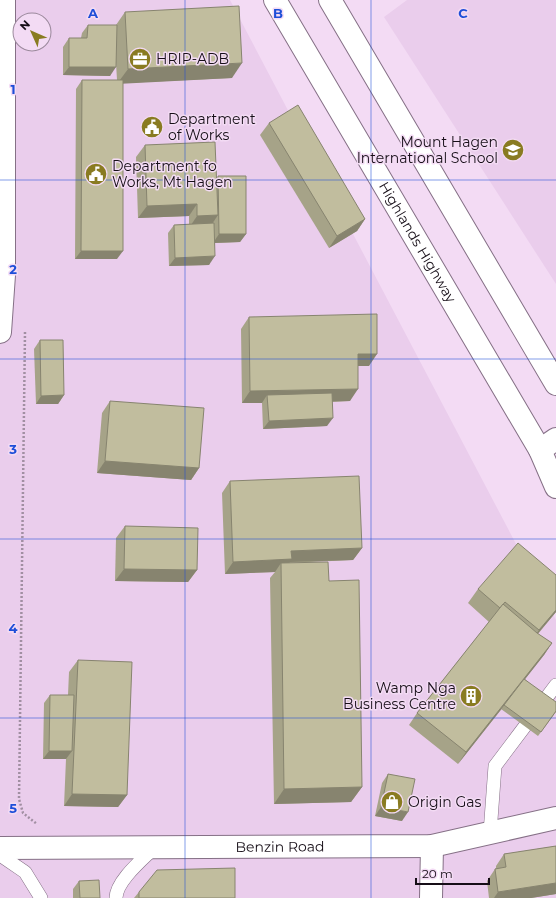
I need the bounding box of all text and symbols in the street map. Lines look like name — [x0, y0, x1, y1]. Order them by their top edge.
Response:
text: A — [87, 5, 99, 21]
text: B — [273, 5, 283, 21]
text: C — [458, 5, 468, 21]
north arrow — [12, 12, 52, 52]
text: N — [17, 17, 33, 33]
office icon: HRIP-ADB — [127, 46, 153, 72]
place label: HRIP-ADB — [156, 50, 229, 68]
text: 1 — [10, 81, 16, 97]
place label: Department of Works — [168, 110, 256, 144]
public building icon: Department of Works — [139, 114, 165, 140]
place label: Mount Hagen International School — [357, 133, 498, 167]
school or university icon: Mount Hagen International School — [500, 137, 526, 163]
place label: Department fo Works, Mt Hagen — [112, 157, 233, 191]
public building icon: Department fo Works, Mt Hagen — [83, 161, 109, 187]
street label: Highlands Highway — [375, 178, 460, 306]
text: 2 — [9, 261, 17, 277]
text: 3 — [8, 441, 17, 457]
text: 4 — [9, 620, 18, 636]
place label: Wamp Nga Business Centre — [343, 679, 456, 713]
building icon: Wamp Nga Business Centre — [458, 683, 484, 709]
shop icon: Origin Gas — [379, 789, 405, 815]
place label: Origin Gas — [408, 793, 482, 811]
text: 5 — [9, 800, 17, 816]
street label: Benzin Road — [235, 837, 325, 856]
scale bar — [416, 860, 489, 886]
text: 20 m — [422, 866, 453, 881]

